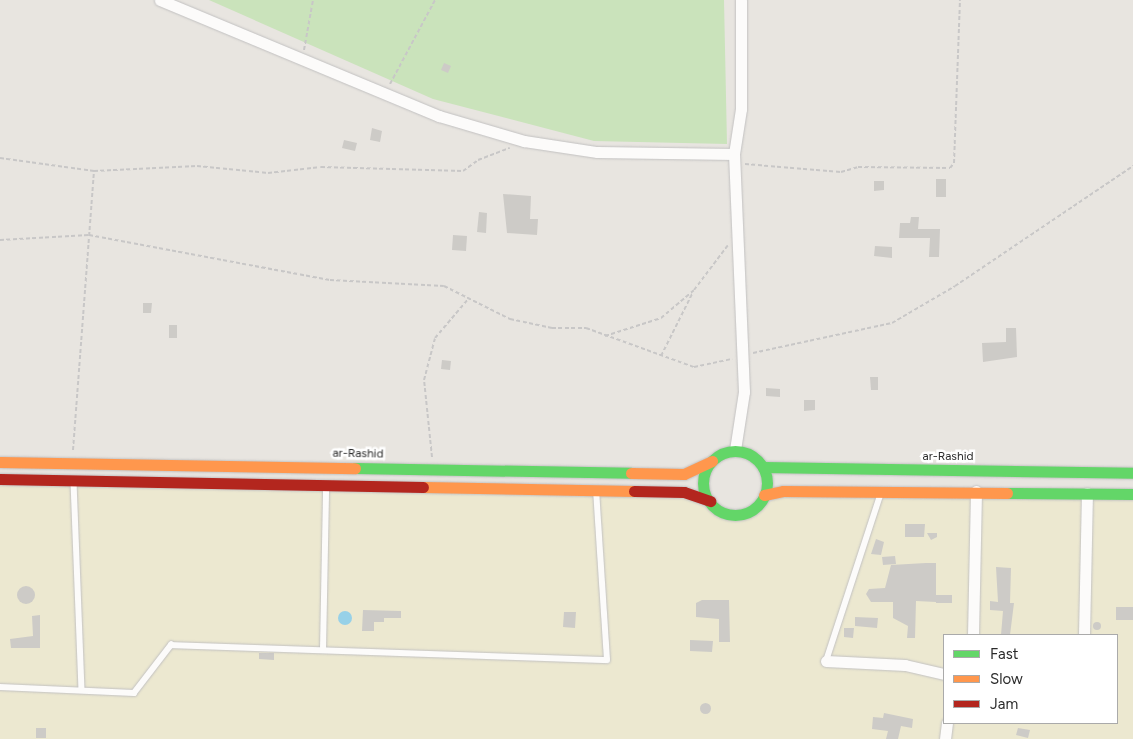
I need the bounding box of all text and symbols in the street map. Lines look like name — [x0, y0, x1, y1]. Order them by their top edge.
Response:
street label: ar-Rashid — [332, 446, 384, 462]
street label: ar-Rashid — [923, 450, 973, 464]
legend — [943, 634, 1118, 724]
text: Fast — [990, 645, 1018, 663]
text: Slow — [990, 670, 1023, 688]
text: Jam — [990, 695, 1018, 713]

